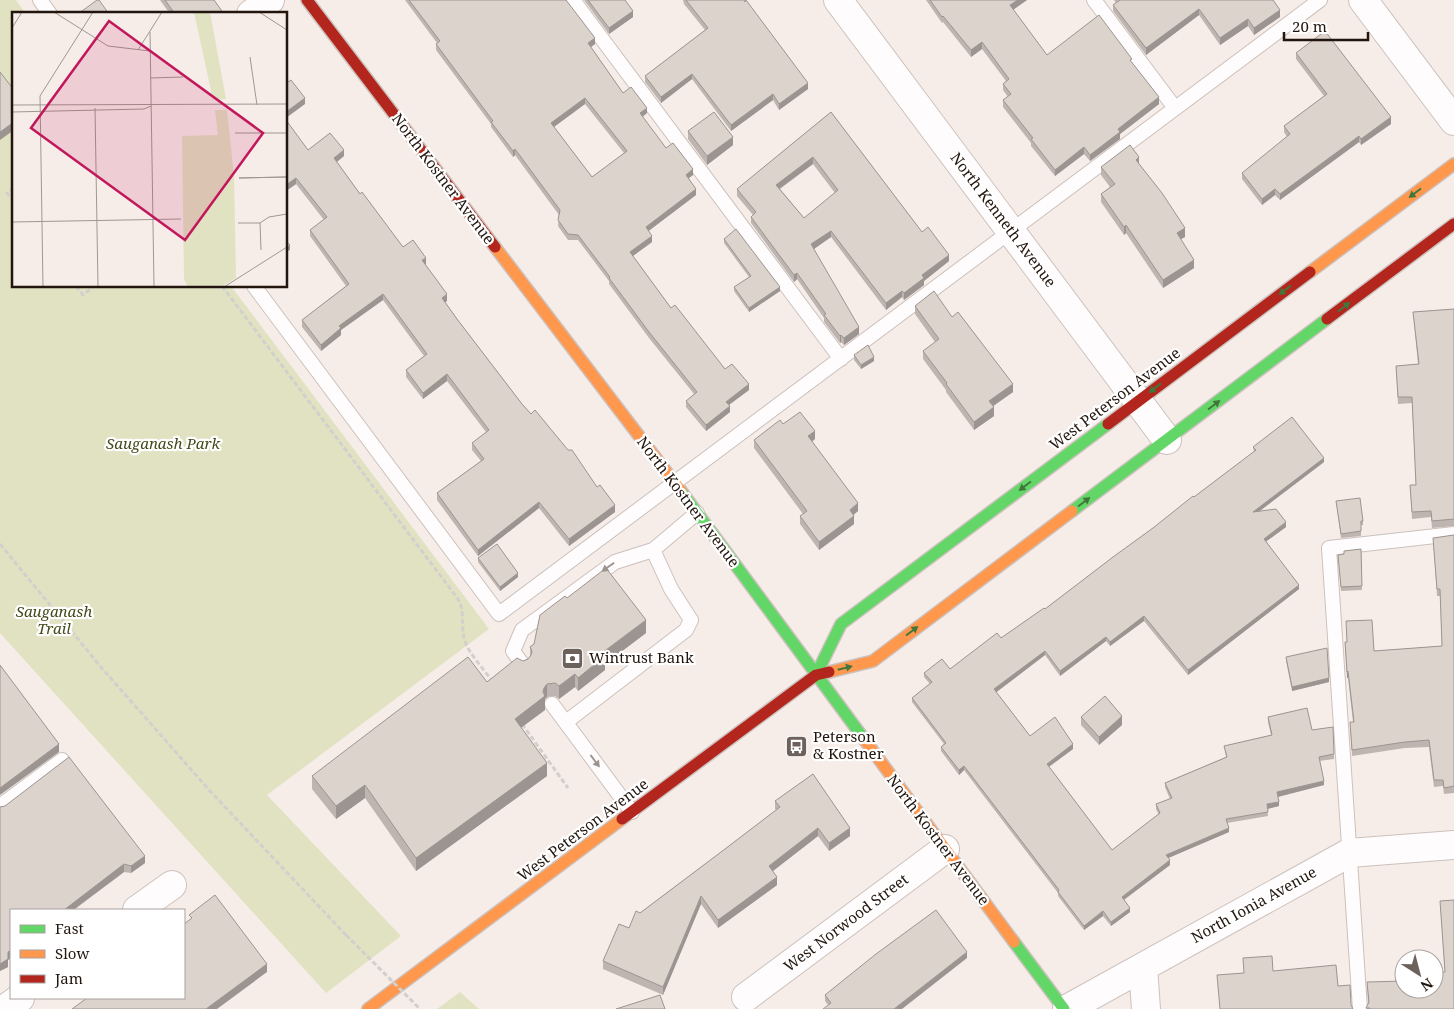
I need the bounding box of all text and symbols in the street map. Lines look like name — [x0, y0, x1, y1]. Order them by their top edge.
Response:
scale bar — [1284, 10, 1368, 42]
inset map — [12, 12, 288, 288]
text: 20 m — [1292, 16, 1327, 36]
street label: North Kostner Avenue — [388, 109, 500, 248]
street label: North Kenneth Avenue — [947, 148, 1061, 291]
one-way arrow — [1408, 188, 1422, 198]
one-way arrow — [1279, 285, 1292, 296]
one-way arrow — [1337, 302, 1351, 312]
street label: West Peterson Avenue — [1045, 342, 1184, 454]
one-way arrow — [1148, 383, 1162, 393]
one-way arrow — [1207, 399, 1220, 410]
street label: North Kostner Avenue — [633, 432, 745, 571]
park label: Sauganash Park — [106, 433, 220, 453]
one-way arrow — [1019, 480, 1032, 491]
one-way arrow — [1077, 497, 1090, 508]
one-way arrow — [601, 562, 615, 572]
park label: Sauganash Trail — [16, 601, 92, 638]
one-way arrow — [905, 626, 918, 637]
bank icon: Wintrust Bank — [561, 646, 585, 670]
place label: Wintrust Bank — [589, 647, 694, 667]
one-way arrow — [837, 664, 852, 672]
place label: Peterson & Kostner — [813, 726, 884, 763]
bus stop icon: Peterson & Kostner — [785, 734, 809, 758]
one-way arrow — [590, 754, 600, 768]
street label: North Kostner Avenue — [883, 770, 995, 909]
street label: West Peterson Avenue — [513, 773, 652, 885]
street label: North Ionia Avenue — [1187, 861, 1320, 947]
street label: West Norwood Street — [779, 869, 912, 976]
legend — [10, 909, 185, 999]
text: Fast — [55, 918, 84, 938]
text: Slow — [55, 943, 89, 963]
north arrow — [1394, 949, 1444, 999]
text: Jam — [54, 968, 83, 988]
text: N — [1417, 974, 1437, 996]

